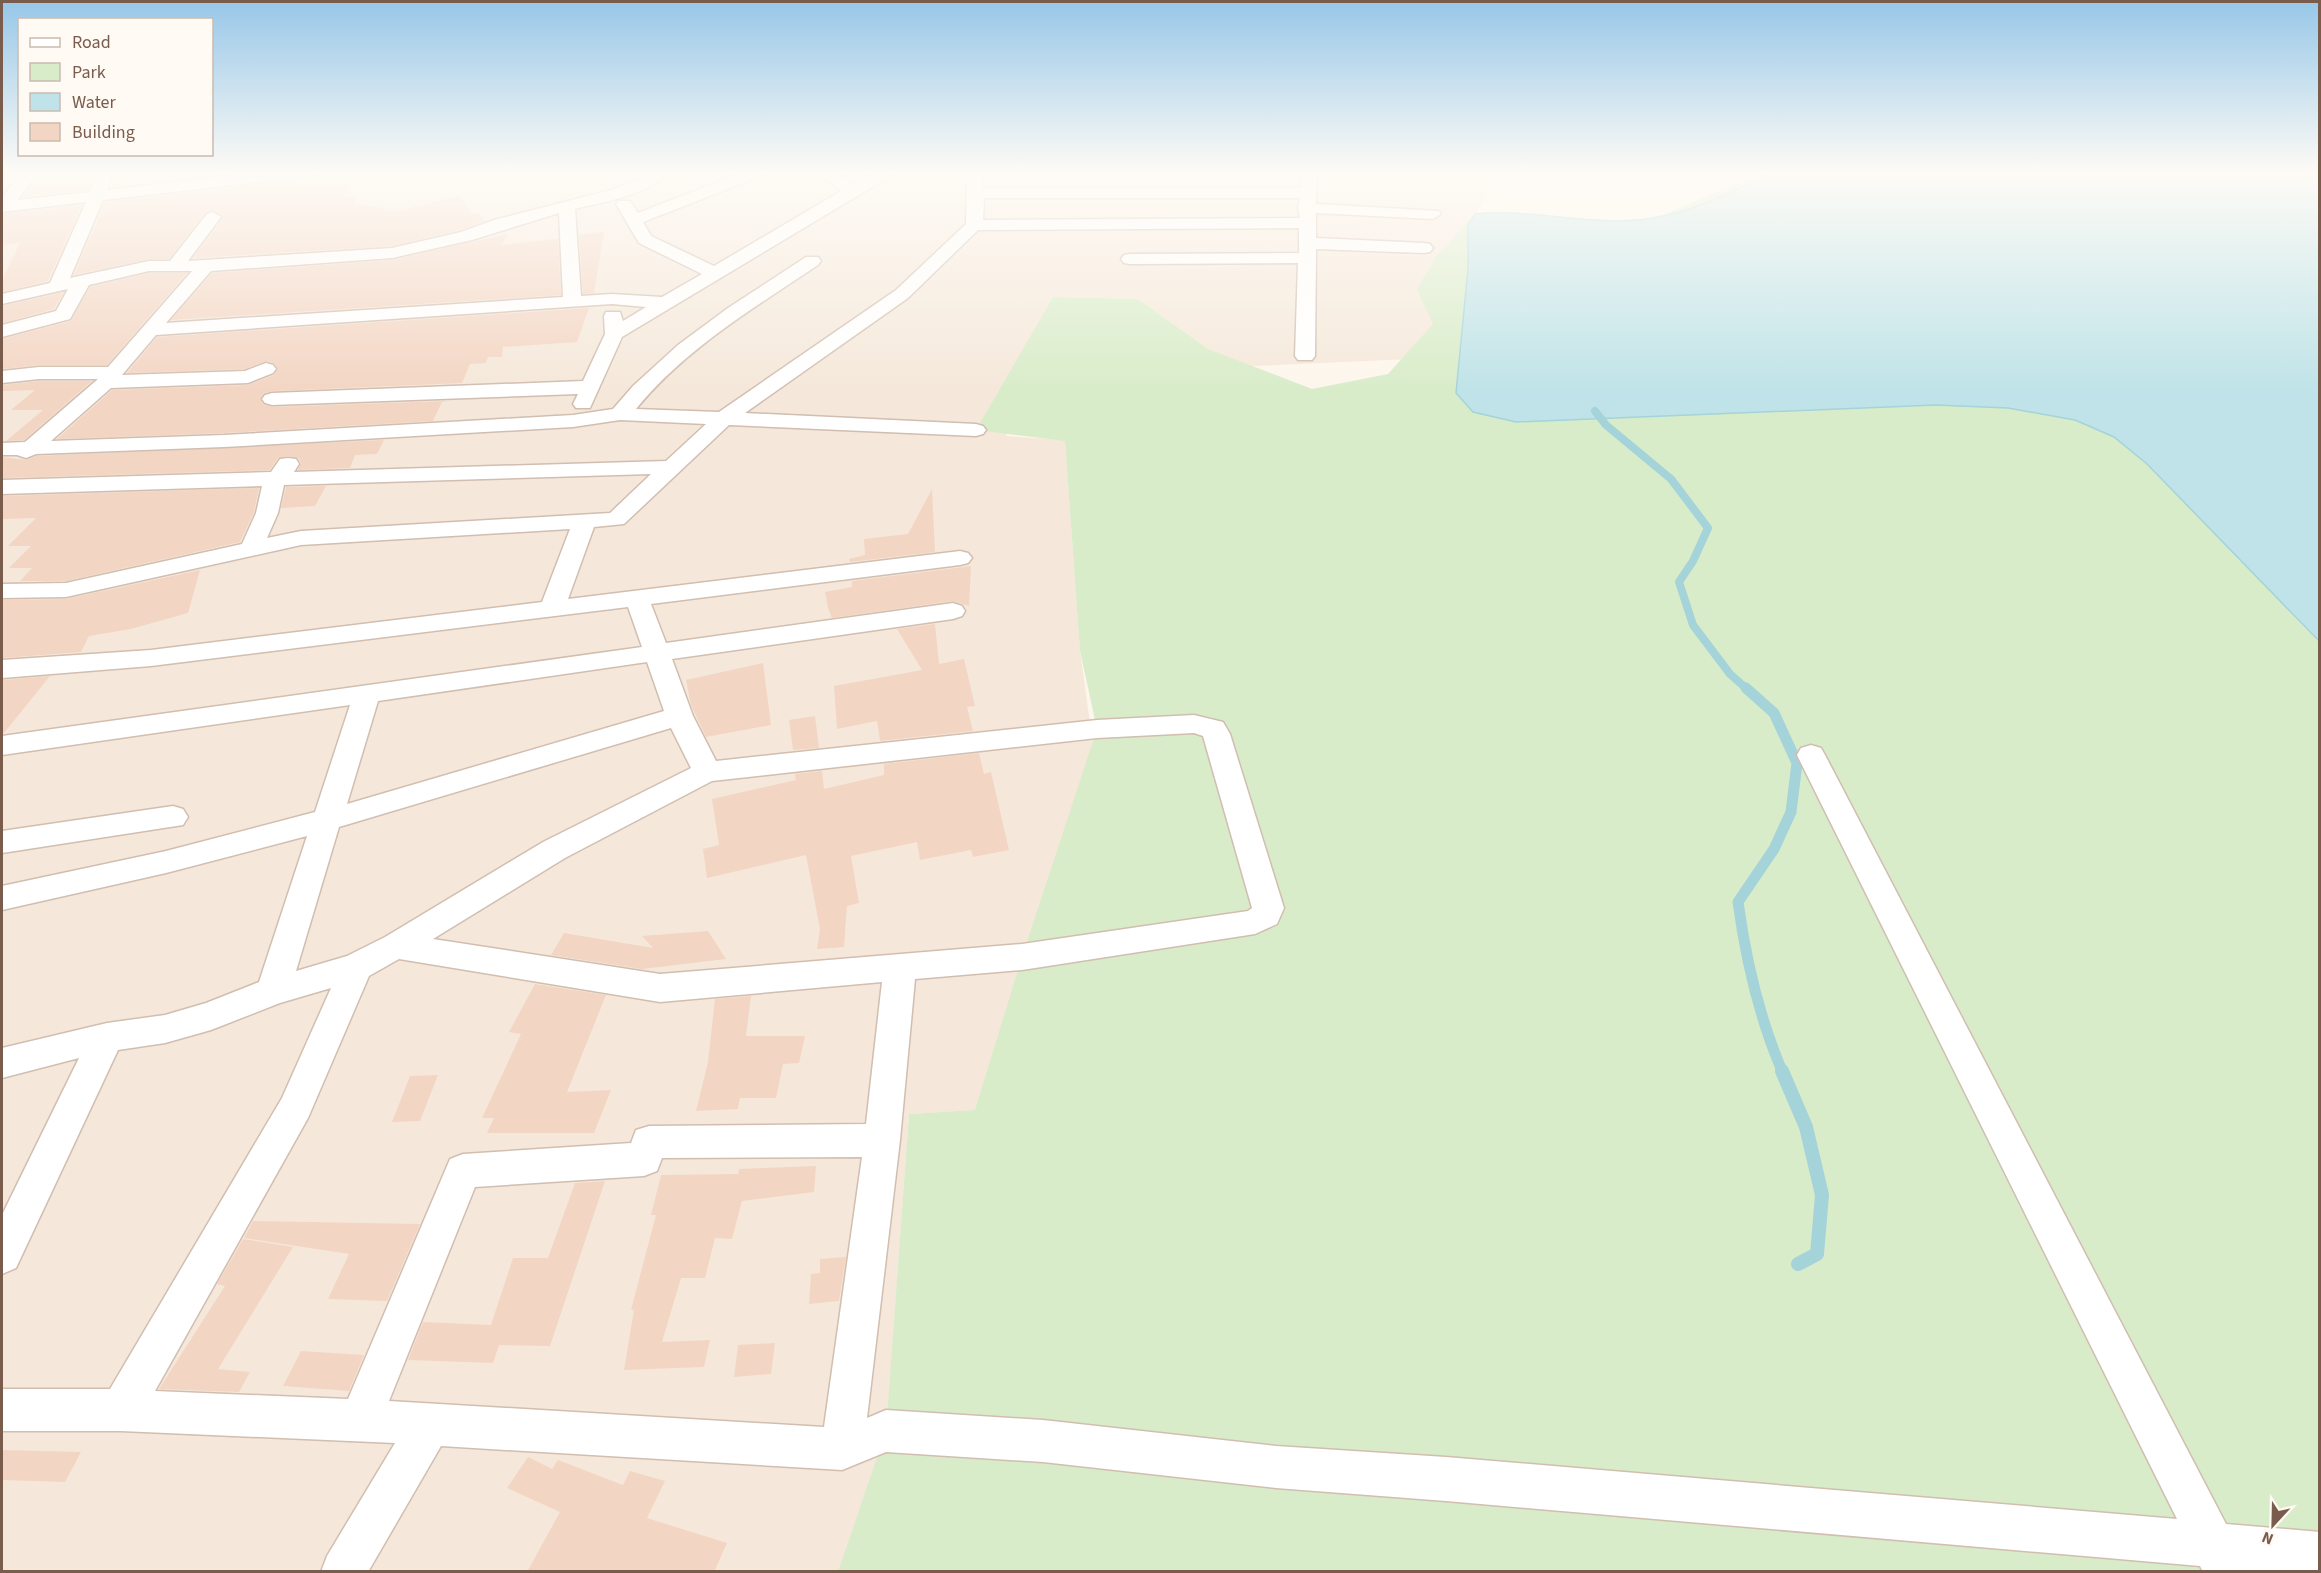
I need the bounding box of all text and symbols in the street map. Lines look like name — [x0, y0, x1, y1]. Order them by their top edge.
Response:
legend — [18, 18, 213, 156]
text: Road — [72, 30, 111, 55]
text: Park — [72, 60, 106, 85]
text: Water — [72, 90, 116, 115]
text: Building — [72, 120, 135, 145]
north arrow — [2243, 1495, 2303, 1555]
text: N — [2259, 1526, 2277, 1550]

